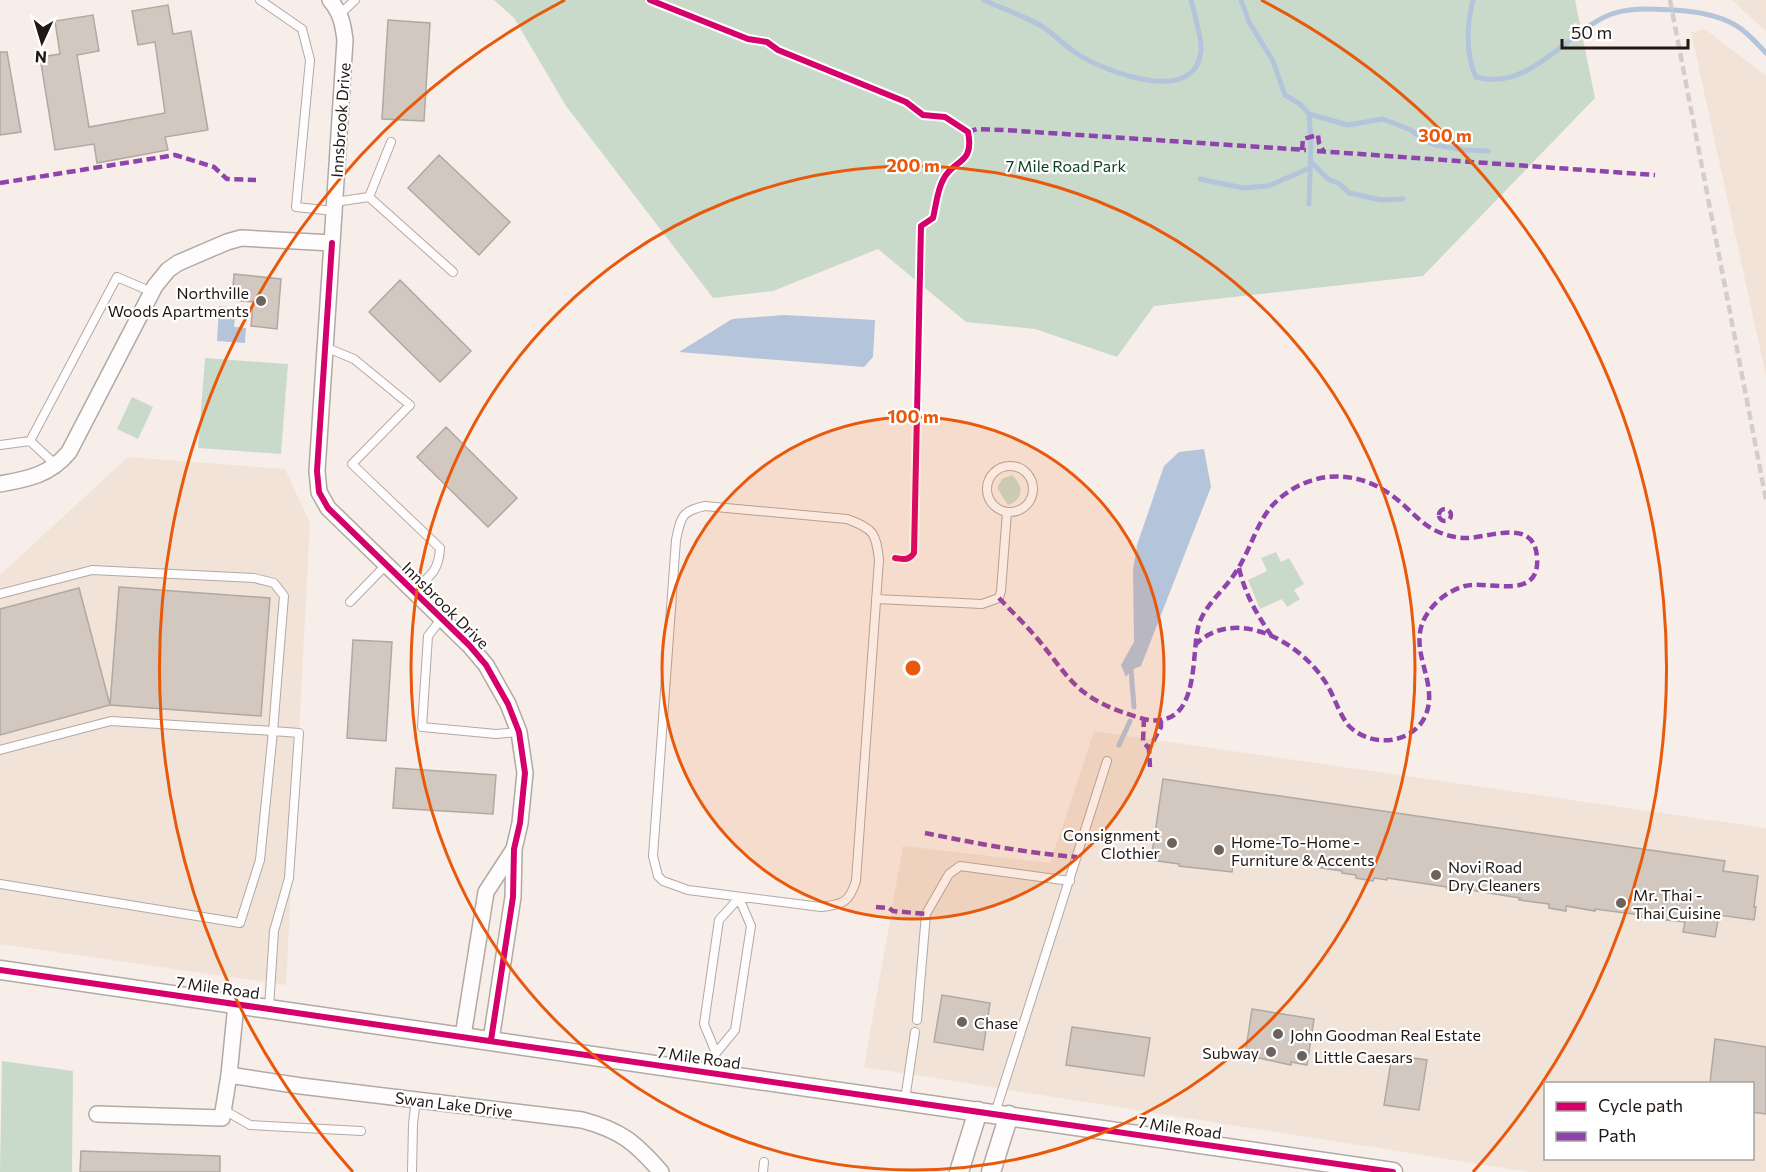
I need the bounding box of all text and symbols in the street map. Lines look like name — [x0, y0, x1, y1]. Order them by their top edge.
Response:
north arrow — [12, 12, 72, 72]
scale bar — [1562, 12, 1688, 50]
text: 50 m — [1571, 21, 1612, 43]
text: N — [34, 48, 48, 67]
street label: Innsbrook Drive — [327, 62, 353, 178]
text: 300 m — [1418, 124, 1472, 146]
text: 200 m — [886, 154, 940, 176]
park label: 7 Mile Road Park — [1006, 156, 1127, 175]
place label: Northville Woods Apartments — [108, 283, 249, 320]
marker: Northville Woods Apartments — [254, 294, 268, 308]
text: 100 m — [887, 405, 939, 427]
street label: Innsbrook Drive — [399, 558, 493, 652]
centre of rings — [903, 658, 923, 678]
place label: Consignment Clothier — [1063, 825, 1161, 862]
place label: Home-To-Home - Furniture & Accents — [1231, 832, 1374, 869]
marker: Consignment Clothier — [1165, 836, 1179, 850]
marker: Home-To-Home - Furniture & Accents — [1212, 843, 1226, 857]
place label: Novi Road Dry Cleaners — [1448, 857, 1540, 894]
marker: Novi Road Dry Cleaners — [1429, 868, 1443, 882]
place label: Mr. Thai - Thai Cuisine — [1633, 885, 1721, 922]
marker: Mr. Thai - Thai Cuisine — [1614, 896, 1628, 910]
street label: 7 Mile Road — [175, 972, 261, 1002]
place label: Chase — [974, 1013, 1018, 1032]
marker: Chase — [955, 1015, 969, 1029]
place label: John Goodman Real Estate — [1290, 1025, 1481, 1044]
marker: John Goodman Real Estate — [1271, 1027, 1285, 1041]
street label: 7 Mile Road — [656, 1042, 742, 1072]
place label: Subway — [1202, 1043, 1259, 1062]
marker: Subway — [1264, 1045, 1278, 1059]
place label: Little Caesars — [1314, 1047, 1413, 1066]
marker: Little Caesars — [1295, 1049, 1309, 1063]
legend — [1544, 1082, 1754, 1160]
street label: Swan Lake Drive — [394, 1087, 514, 1121]
text: Cycle path — [1598, 1094, 1683, 1116]
street label: 7 Mile Road — [1137, 1112, 1223, 1142]
text: Path — [1598, 1124, 1636, 1146]

